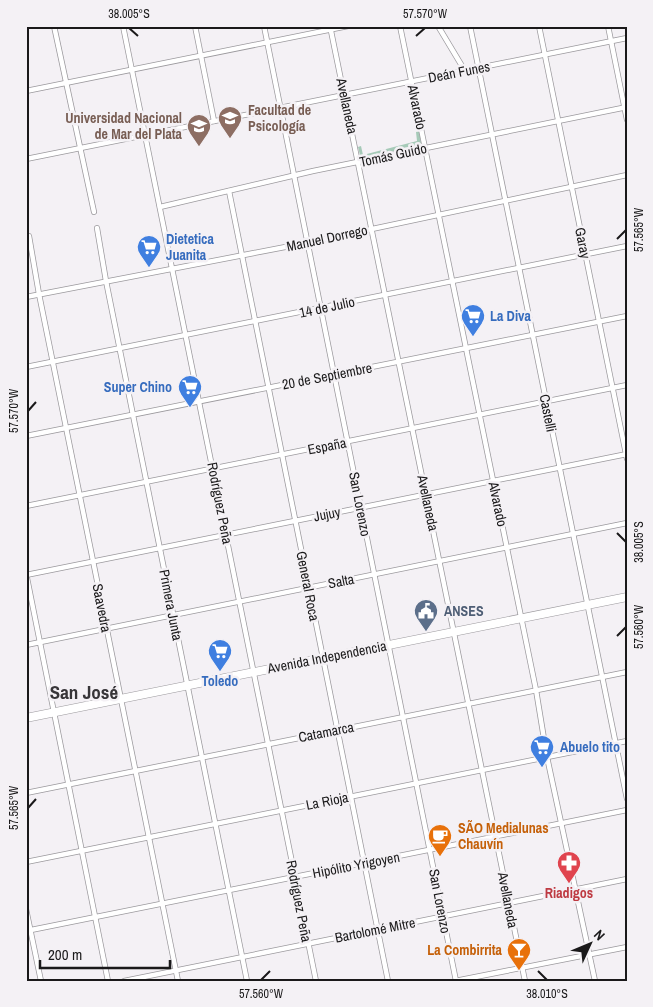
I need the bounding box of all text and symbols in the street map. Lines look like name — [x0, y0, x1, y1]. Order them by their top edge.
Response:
text: 38.005°S — [108, 6, 150, 22]
text: 57.570°W — [403, 6, 448, 22]
street label: Deán Funes — [427, 57, 492, 87]
street label: Avellaneda — [332, 75, 362, 136]
street label: Alvarado — [403, 82, 431, 131]
place label: Facultad de Psicología — [248, 101, 311, 135]
school or university icon: Facultad de Psicología — [217, 105, 243, 139]
place label: Universidad Nacional de Mar del Plata — [65, 109, 183, 143]
school or university icon: Universidad Nacional de Mar del Plata — [186, 113, 212, 147]
street label: Tomás Guido — [358, 139, 428, 171]
text: 57.565°W — [631, 207, 647, 252]
street label: Manuel Dorrego — [285, 221, 369, 255]
street label: Garay — [571, 226, 595, 260]
place label: Dietetica Juanita — [166, 230, 214, 264]
supermarket icon: Dietetica Juanita — [136, 234, 162, 268]
street label: 14 de Julio — [298, 292, 356, 322]
supermarket icon: La Diva — [460, 303, 486, 337]
place label: La Diva — [490, 307, 531, 325]
street label: 20 de Septiembre — [280, 358, 374, 394]
supermarket icon: Super Chino — [177, 374, 203, 408]
place label: Super Chino — [104, 378, 172, 396]
text: 57.570°W — [6, 388, 22, 433]
street label: Castelli — [536, 392, 560, 434]
street label: España — [306, 433, 348, 459]
street label: Rodríguez Peña — [203, 461, 237, 546]
street label: San Lorenzo — [345, 470, 375, 538]
street label: Avellaneda — [413, 472, 443, 533]
street label: Alvarado — [484, 479, 512, 528]
street label: Jujuy — [312, 503, 342, 525]
text: 38.005°S — [631, 521, 647, 563]
street label: General Roca — [292, 550, 324, 623]
street label: Primera Junta — [155, 568, 187, 643]
street label: Salta — [326, 570, 356, 592]
street label: Saavedra — [88, 582, 116, 634]
public building icon: ANSES — [413, 598, 439, 632]
place label: ANSES — [444, 602, 484, 620]
text: 57.560°W — [631, 604, 647, 649]
street label: Avenida Independencia — [265, 636, 389, 678]
supermarket icon: Toledo — [207, 638, 233, 672]
place label: Toledo — [202, 672, 238, 690]
district label: San José — [50, 679, 119, 705]
street label: Catamarca — [297, 718, 356, 746]
supermarket icon: Abuelo tito — [529, 734, 555, 768]
place label: Abuelo tito — [560, 738, 620, 756]
text: 57.565°W — [6, 785, 22, 830]
street label: La Rioja — [304, 788, 350, 814]
place label: SÃO Medialunas Chauvín — [458, 819, 549, 853]
cafe icon: SÃO Medialunas Chauvín — [427, 823, 453, 857]
street label: Hipólito Yrigoyen — [311, 848, 401, 882]
pharmacy icon: Riadigos — [556, 850, 582, 884]
street label: Rodríguez Peña — [282, 859, 316, 944]
street label: San Lorenzo — [425, 867, 455, 935]
street label: Avellaneda — [494, 870, 522, 930]
place label: Riadigos — [545, 884, 593, 902]
street label: Bartolomé Mitre — [333, 913, 417, 947]
north arrow — [566, 920, 616, 970]
text: N — [590, 926, 609, 944]
scale bar — [40, 937, 170, 969]
bar icon: La Combirrita — [506, 937, 532, 971]
place label: La Combirrita — [427, 941, 503, 959]
text: 200 m — [48, 944, 82, 965]
text: 57.560°W — [239, 986, 284, 1002]
text: 38.010°S — [526, 986, 568, 1002]

